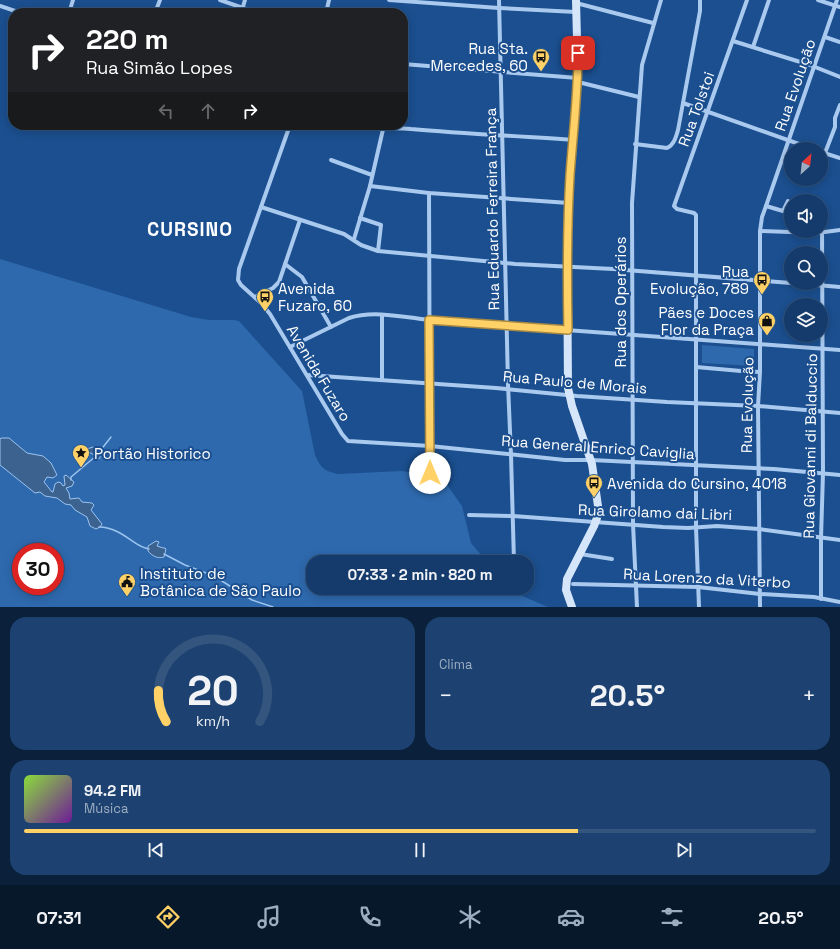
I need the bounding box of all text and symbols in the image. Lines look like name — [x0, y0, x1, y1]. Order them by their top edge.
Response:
text: 220 m — [86, 21, 168, 57]
icon: right — [20, 24, 72, 76]
pin — [561, 36, 595, 70]
street label: Rua Evolução — [770, 36, 820, 134]
place label: Rua Sta. Mercedes, 60 — [431, 39, 528, 75]
icon: arrive — [567, 42, 589, 64]
bus stop icon: Rua Sta. Mercedes, 60 — [531, 47, 551, 72]
text: Rua Simão Lopes — [86, 56, 233, 79]
street label: Rua Tolstoi — [674, 69, 718, 149]
icon: left — [155, 100, 177, 122]
icon: ahead — [197, 100, 219, 122]
icon: right — [239, 100, 261, 122]
street label: Rua Eduardo Ferreira França — [481, 107, 503, 310]
north arrow — [784, 142, 828, 186]
map controls — [784, 142, 828, 342]
button: sound — [784, 194, 828, 238]
district label: CURSINO — [147, 217, 233, 242]
street label: Rua dos Operários — [611, 236, 630, 367]
button: search — [784, 246, 828, 290]
place label: Rua Evolução, 789 — [650, 262, 749, 298]
bus stop icon: Rua Evolução, 789 — [752, 270, 772, 295]
place label: Avenida Fuzaro, 60 — [278, 279, 352, 315]
bus stop icon: Avenida Fuzaro, 60 — [255, 287, 275, 312]
button: layers — [784, 298, 828, 342]
place label: Pães e Doces Flor da Praça — [658, 303, 754, 339]
shop icon: Pães e Doces Flor da Praça — [757, 311, 777, 336]
street label: Avenida Fuzaro — [283, 321, 355, 425]
street label: Rua Giovanni di Balduccio — [799, 353, 821, 539]
street label: Rua Evolução — [737, 357, 757, 453]
street label: Rua Paulo de Morais — [502, 366, 648, 398]
street label: Rua General Enrico Caviglia — [501, 431, 696, 463]
place icon: Portão Historico — [71, 443, 91, 468]
place label: Portão Historico — [94, 444, 211, 463]
position arrow — [409, 452, 451, 494]
bus stop icon: Avenida do Cursino, 4018 — [584, 473, 604, 498]
place label: Avenida do Cursino, 4018 — [607, 474, 787, 493]
street label: Rua Girolamo dai Libri — [578, 500, 732, 524]
speed limit sign: 30 — [12, 543, 64, 595]
place label: Instituto de Botânica de São Paulo — [140, 564, 301, 600]
street label: Rua Lorenzo da Viterbo — [623, 564, 791, 592]
text: 07:33 · 2 min · 820 m — [347, 565, 493, 584]
public building icon: Instituto de Botânica de São Paulo — [117, 572, 137, 597]
text: Clima — [439, 656, 472, 673]
text: 20 — [187, 663, 238, 716]
text: 20.5° — [590, 676, 665, 715]
text: − — [439, 681, 453, 709]
text: + — [802, 681, 816, 709]
text: km/h — [195, 711, 230, 729]
text: 94.2 FM — [84, 781, 141, 800]
text: Música — [84, 800, 129, 817]
icon: previous — [145, 839, 167, 861]
icon: pause — [409, 839, 431, 861]
icon: next — [673, 839, 695, 861]
icon: directions — [154, 903, 182, 931]
icon: music — [255, 903, 283, 931]
icon: phone — [356, 903, 384, 931]
icon: climate — [456, 903, 484, 931]
icon: car — [557, 903, 585, 931]
icon: filters — [658, 903, 686, 931]
text: 07:31 — [36, 906, 82, 929]
text: 20.5° — [758, 906, 804, 929]

